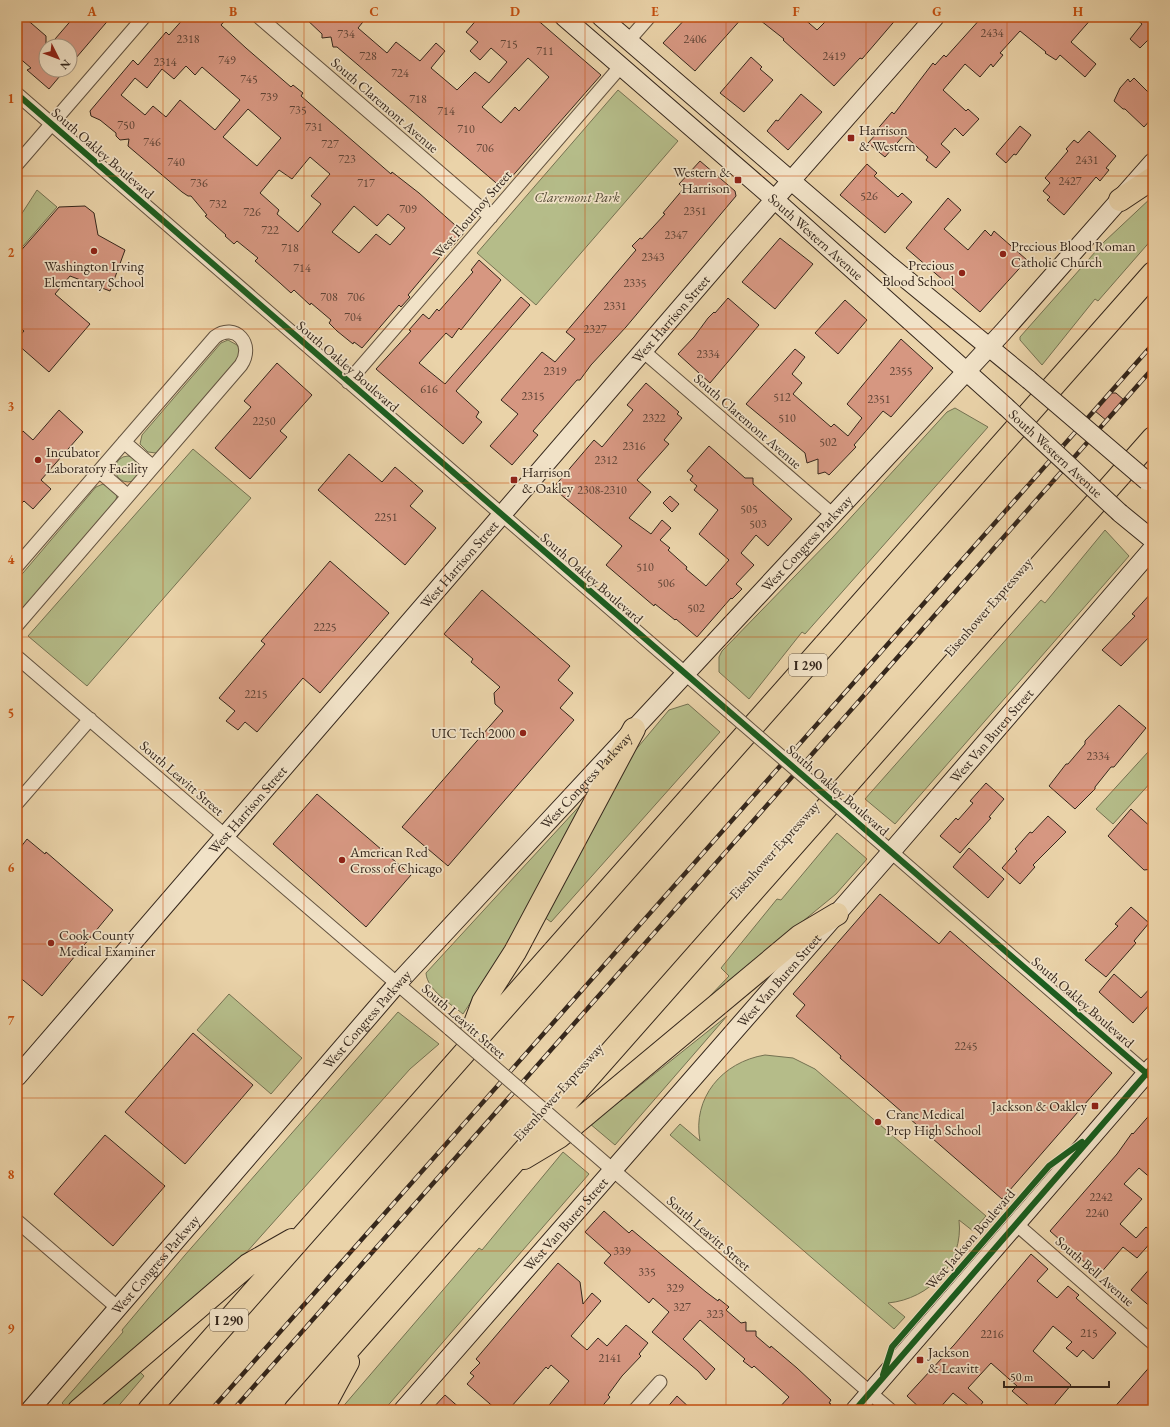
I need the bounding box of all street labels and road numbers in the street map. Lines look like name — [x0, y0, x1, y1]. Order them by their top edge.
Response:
street label: South Claremont Avenue — [327, 53, 443, 157]
street label: South Oakley Boulevard — [48, 103, 159, 203]
street label: West Flournoy Street — [429, 165, 516, 262]
street label: South Western Avenue — [765, 189, 868, 284]
street label: West Harrison Street — [628, 271, 714, 367]
street label: South Oakley Boulevard — [293, 316, 404, 416]
street label: South Claremont Avenue — [690, 369, 806, 473]
street label: South Western Avenue — [1005, 405, 1107, 502]
street label: West Congress Parkway — [757, 490, 857, 596]
street label: West Harrison Street — [416, 516, 503, 612]
street label: South Oakley Boulevard — [537, 528, 648, 628]
street label: Eisenhower Expressway — [940, 553, 1037, 661]
road number: I 290 — [789, 654, 827, 676]
street label: West Van Buren Street — [946, 684, 1037, 787]
street label: West Congress Parkway — [537, 728, 636, 833]
street label: South Leavitt Street — [136, 736, 228, 820]
street label: South Oakley Boulevard — [783, 740, 894, 840]
street label: West Harrison Street — [204, 761, 291, 858]
street label: Eisenhower Expressway — [725, 796, 823, 903]
street label: West Van Buren Street — [733, 929, 825, 1031]
street label: South Oakley Boulevard — [1028, 952, 1139, 1052]
street label: West Congress Parkway — [319, 965, 416, 1073]
street label: South Leavitt Street — [418, 979, 510, 1063]
street label: Eisenhower Expressway — [509, 1038, 607, 1145]
street label: West Van Buren Street — [520, 1173, 612, 1275]
street label: West Jackson Boulevard — [921, 1184, 1019, 1293]
street label: South Leavitt Street — [663, 1191, 755, 1275]
street label: West Congress Parkway — [107, 1210, 204, 1318]
street label: South Bell Avenue — [1052, 1232, 1139, 1310]
road number: I 290 — [210, 1309, 248, 1331]

